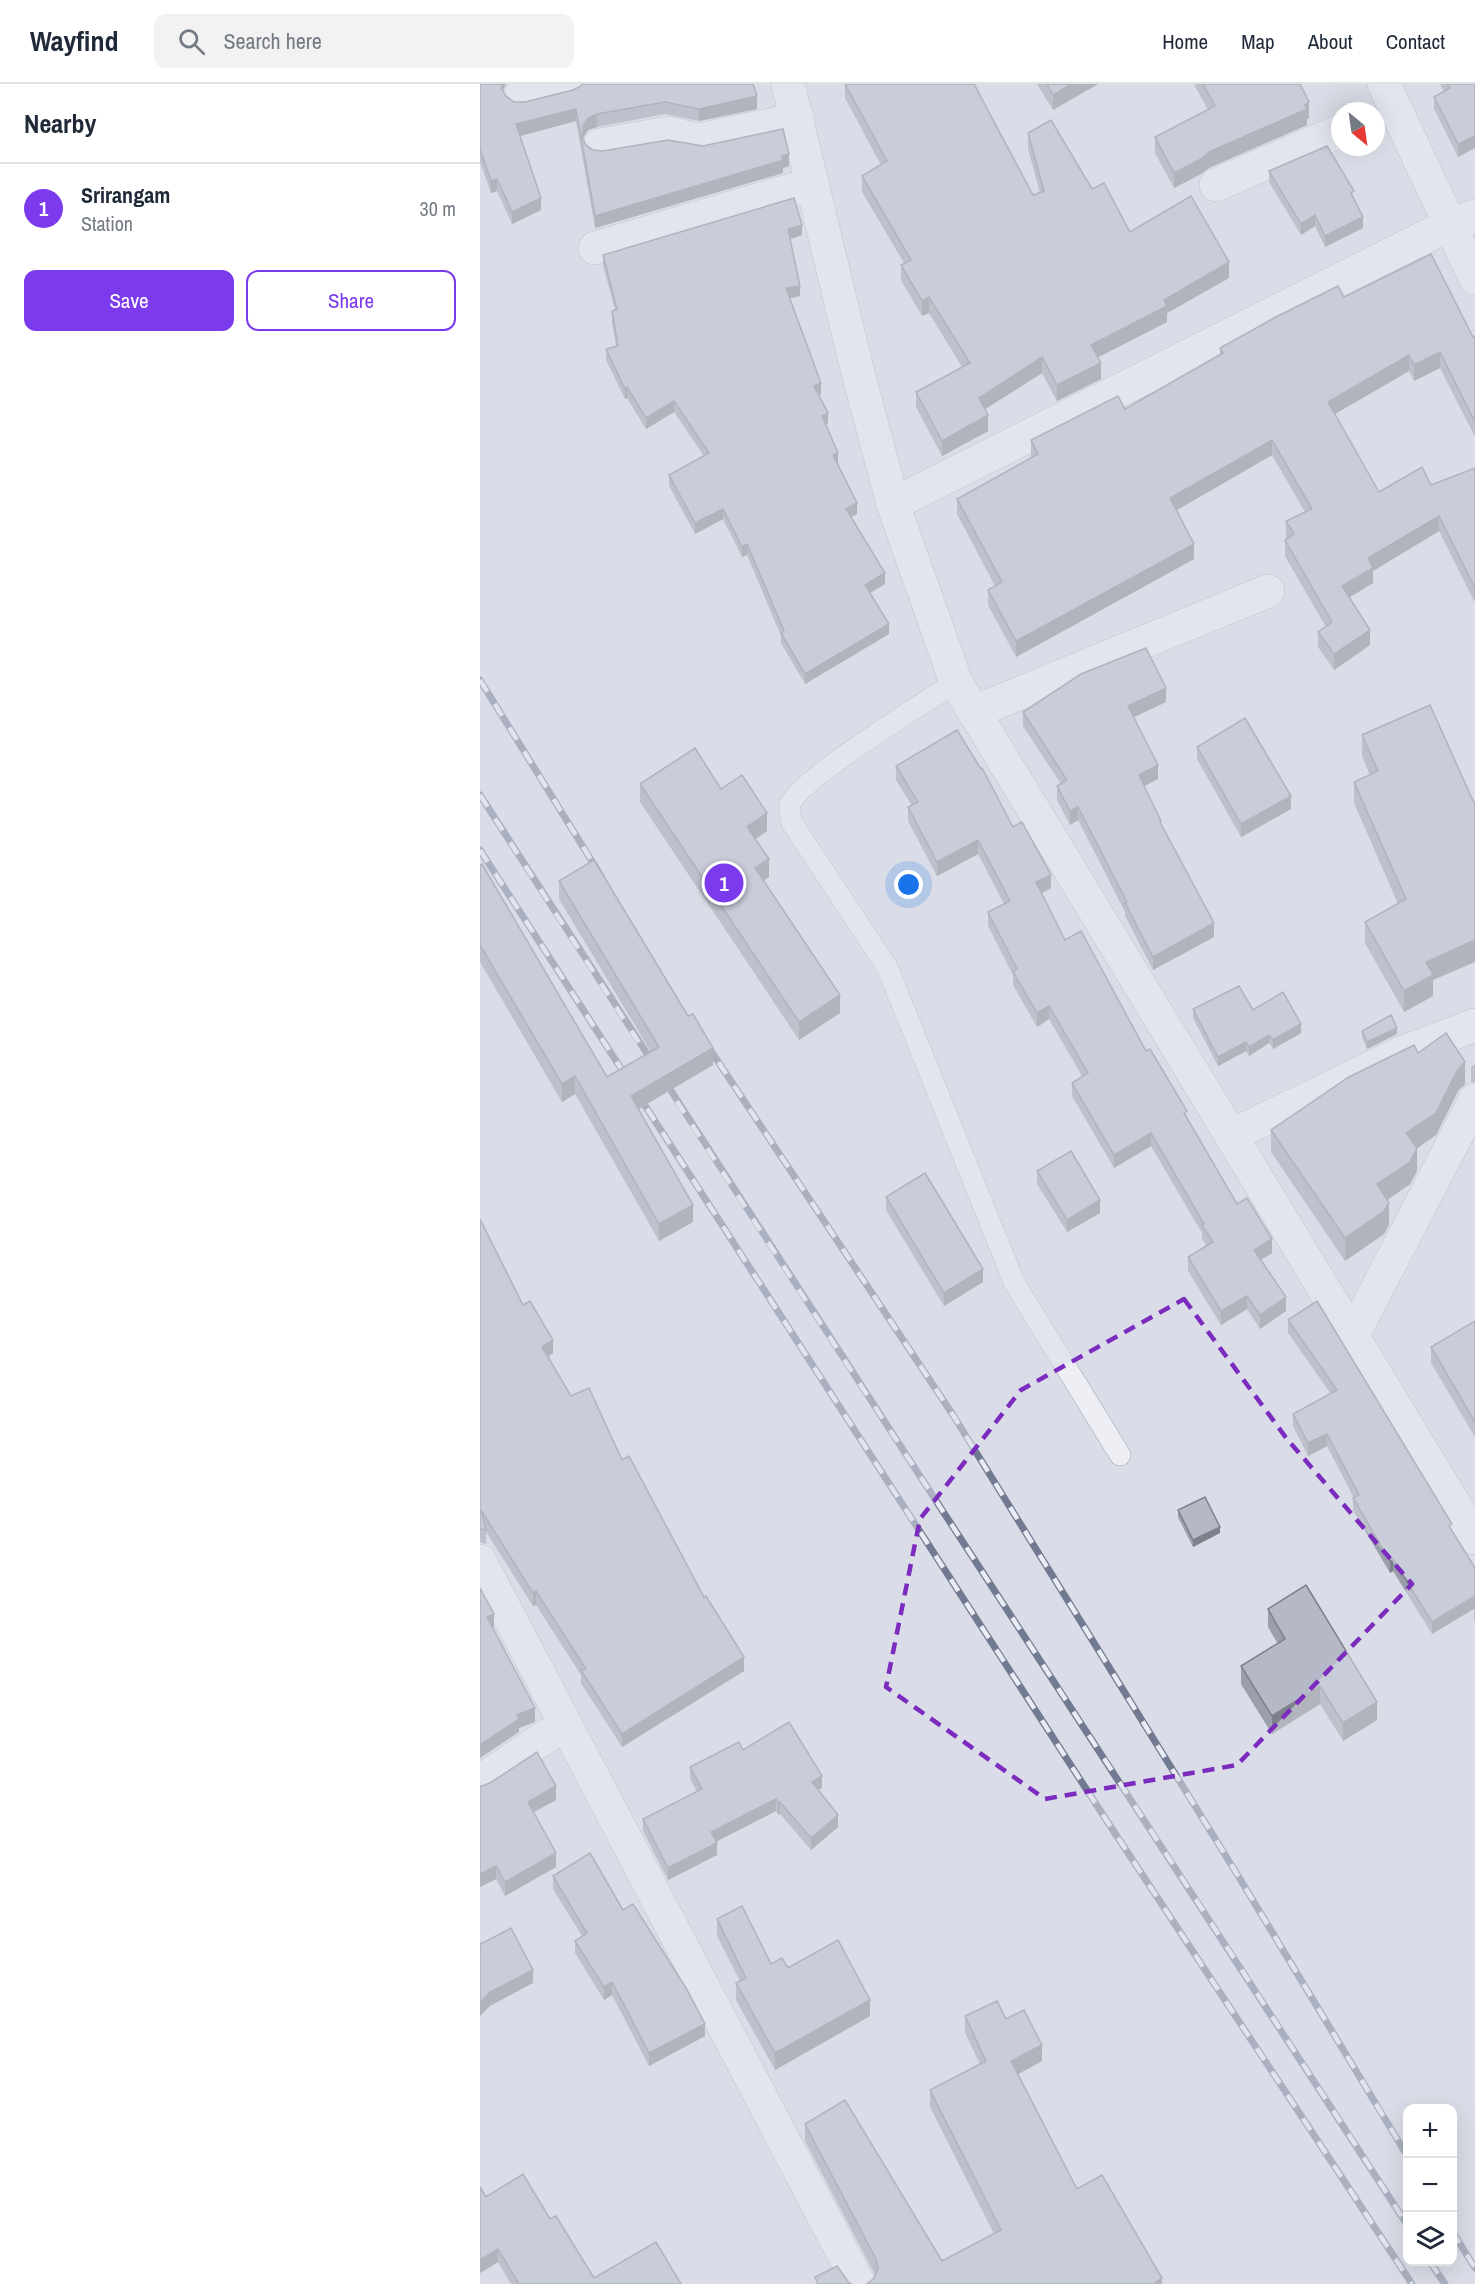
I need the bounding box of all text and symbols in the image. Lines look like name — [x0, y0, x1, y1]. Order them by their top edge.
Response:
search box — [154, 14, 574, 68]
text: Wayfind — [30, 22, 118, 60]
icon: search — [175, 25, 208, 58]
text: Search here — [223, 26, 322, 56]
text: Home — [1162, 27, 1208, 56]
text: Map — [1241, 27, 1275, 56]
text: About — [1308, 27, 1353, 56]
text: Contact — [1386, 27, 1445, 56]
north arrow — [1331, 102, 1385, 156]
text: Nearby — [24, 106, 96, 141]
text: Srirangam — [81, 180, 170, 210]
text: 1 — [39, 195, 48, 222]
text: 30 m — [420, 195, 456, 222]
text: Station — [81, 210, 133, 237]
button: Save — [24, 270, 234, 331]
button: Share — [246, 270, 456, 331]
pin: 1 — [704, 860, 744, 906]
your location — [894, 870, 923, 899]
map controls — [1403, 2104, 1457, 2266]
button: + — [1403, 2104, 1457, 2158]
button: − — [1403, 2158, 1457, 2212]
button: layers — [1403, 2212, 1457, 2266]

